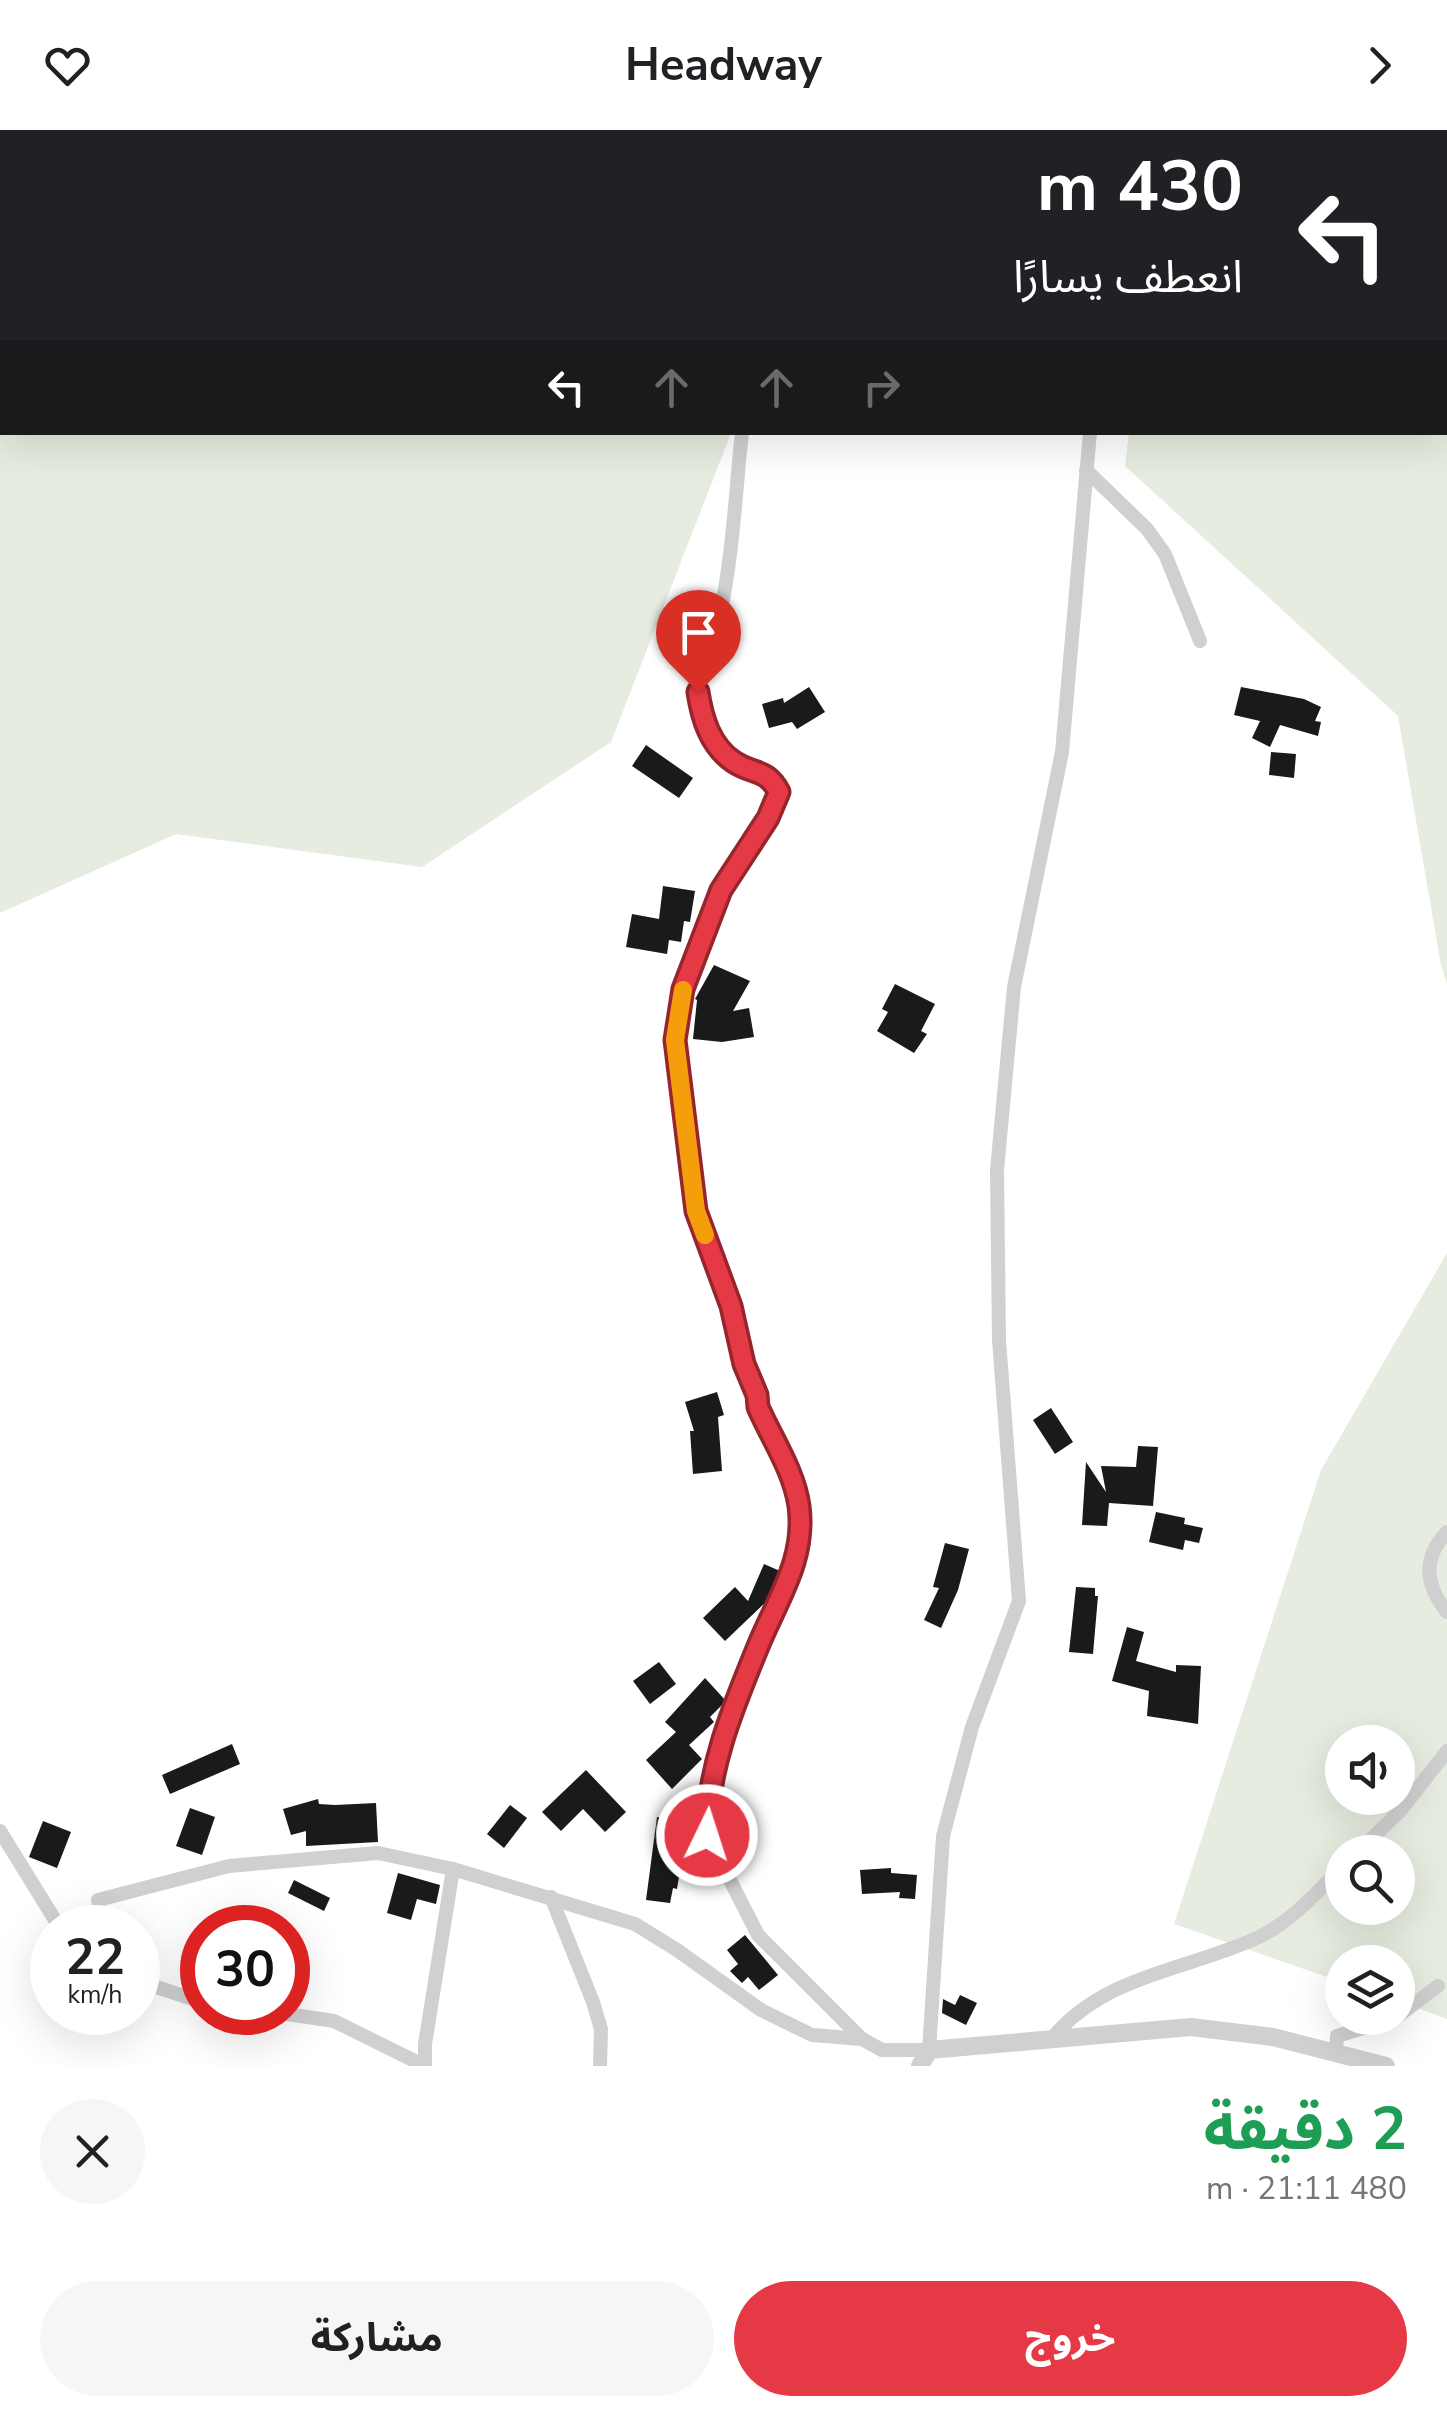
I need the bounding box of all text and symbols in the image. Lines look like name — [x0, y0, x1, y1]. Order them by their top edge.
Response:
text: Headway — [625, 35, 822, 96]
icon: heart — [40, 38, 95, 93]
icon: forward — [1352, 38, 1407, 93]
text: 430 m — [1037, 139, 1243, 235]
icon: left — [1278, 170, 1408, 300]
text: انعطف يسارًا — [1013, 247, 1243, 308]
icon: left — [539, 360, 594, 415]
icon: ahead — [644, 360, 699, 415]
icon: ahead — [749, 360, 804, 415]
icon: right — [854, 360, 909, 415]
pin — [656, 590, 741, 693]
icon: arrive — [671, 605, 726, 660]
map controls — [1325, 1725, 1415, 2035]
button: sound — [1325, 1725, 1415, 1815]
position arrow — [655, 1783, 759, 1887]
button: search — [1325, 1835, 1415, 1925]
speed limit sign: 30 — [180, 1905, 310, 2035]
text: 22 — [65, 1923, 125, 1992]
button: layers — [1325, 1945, 1415, 2035]
text: km/h — [67, 1978, 123, 2012]
text: 2 دقيقة — [1204, 2088, 1407, 2170]
button: close — [40, 2099, 145, 2204]
text: 480 m · 21:11 — [1206, 2167, 1407, 2210]
button: مشاركة — [40, 2281, 714, 2396]
button: خروج — [734, 2281, 1407, 2396]

